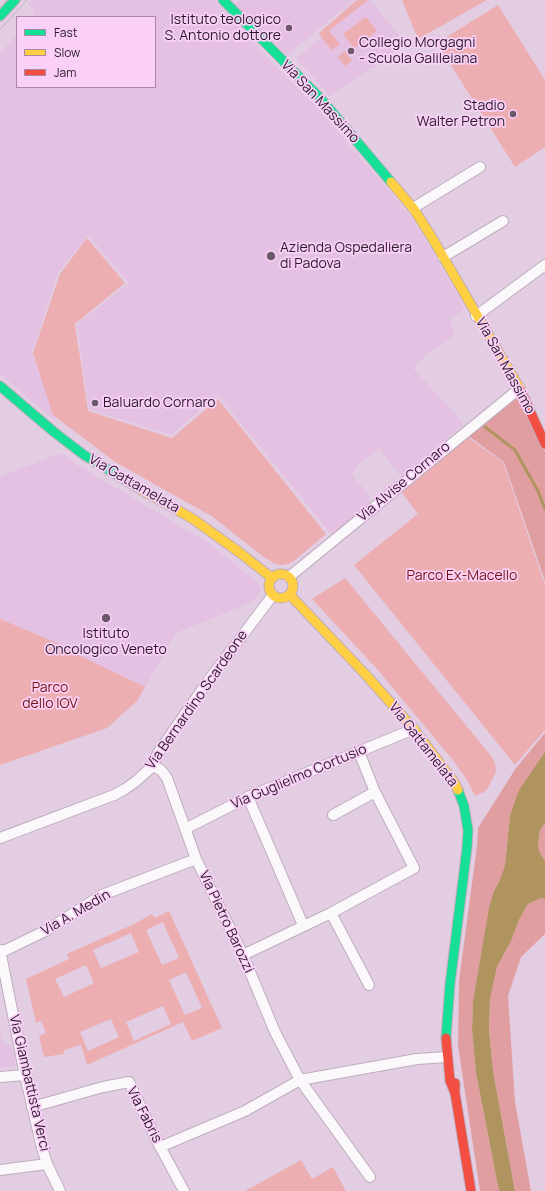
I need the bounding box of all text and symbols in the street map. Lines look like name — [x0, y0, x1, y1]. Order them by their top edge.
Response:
place label: Istituto teologico S. Antonio dottore — [165, 12, 281, 44]
legend — [16, 16, 156, 88]
marker: Istituto teologico S. Antonio dottore — [284, 23, 294, 33]
text: Fast — [54, 24, 78, 41]
place label: Collegio Morgagni - Scuola Galileiana — [359, 35, 477, 68]
text: Slow — [54, 44, 80, 61]
marker: Collegio Morgagni - Scuola Galileiana — [346, 46, 356, 56]
street label: Via San Massimo — [277, 57, 363, 147]
text: Jam — [54, 64, 76, 81]
place label: Stadio Walter Petron — [416, 98, 505, 130]
marker: Stadio Walter Petron — [508, 109, 518, 119]
place label: Azienda Ospedaliera di Padova — [280, 240, 412, 272]
marker: Azienda Ospedaliera di Padova — [265, 250, 277, 262]
street label: Via San Massimo — [472, 315, 538, 417]
place label: Baluardo Cornaro — [103, 395, 216, 411]
marker: Baluardo Cornaro — [90, 398, 100, 408]
street label: Via Alvise Cornaro — [354, 438, 454, 526]
street label: Via Gattamelata — [86, 451, 182, 517]
park label: Parco Ex-Macello — [407, 568, 517, 584]
marker: Istituto Oncologico Veneto — [100, 612, 112, 624]
place label: Istituto Oncologico Veneto — [45, 626, 167, 658]
street label: Via Bernardino Scardeone — [143, 627, 251, 773]
park label: Parco dello IOV — [22, 680, 78, 712]
street label: Via Gattamelata — [385, 700, 461, 790]
street label: Via Guglielmo Cortusio — [229, 741, 369, 813]
street label: Via Pietro Barozzi — [195, 868, 257, 976]
street label: Via A. Medin — [38, 886, 114, 940]
street label: Via Giambattista Verci — [5, 1013, 53, 1153]
street label: Via Fabris — [123, 1084, 165, 1146]

